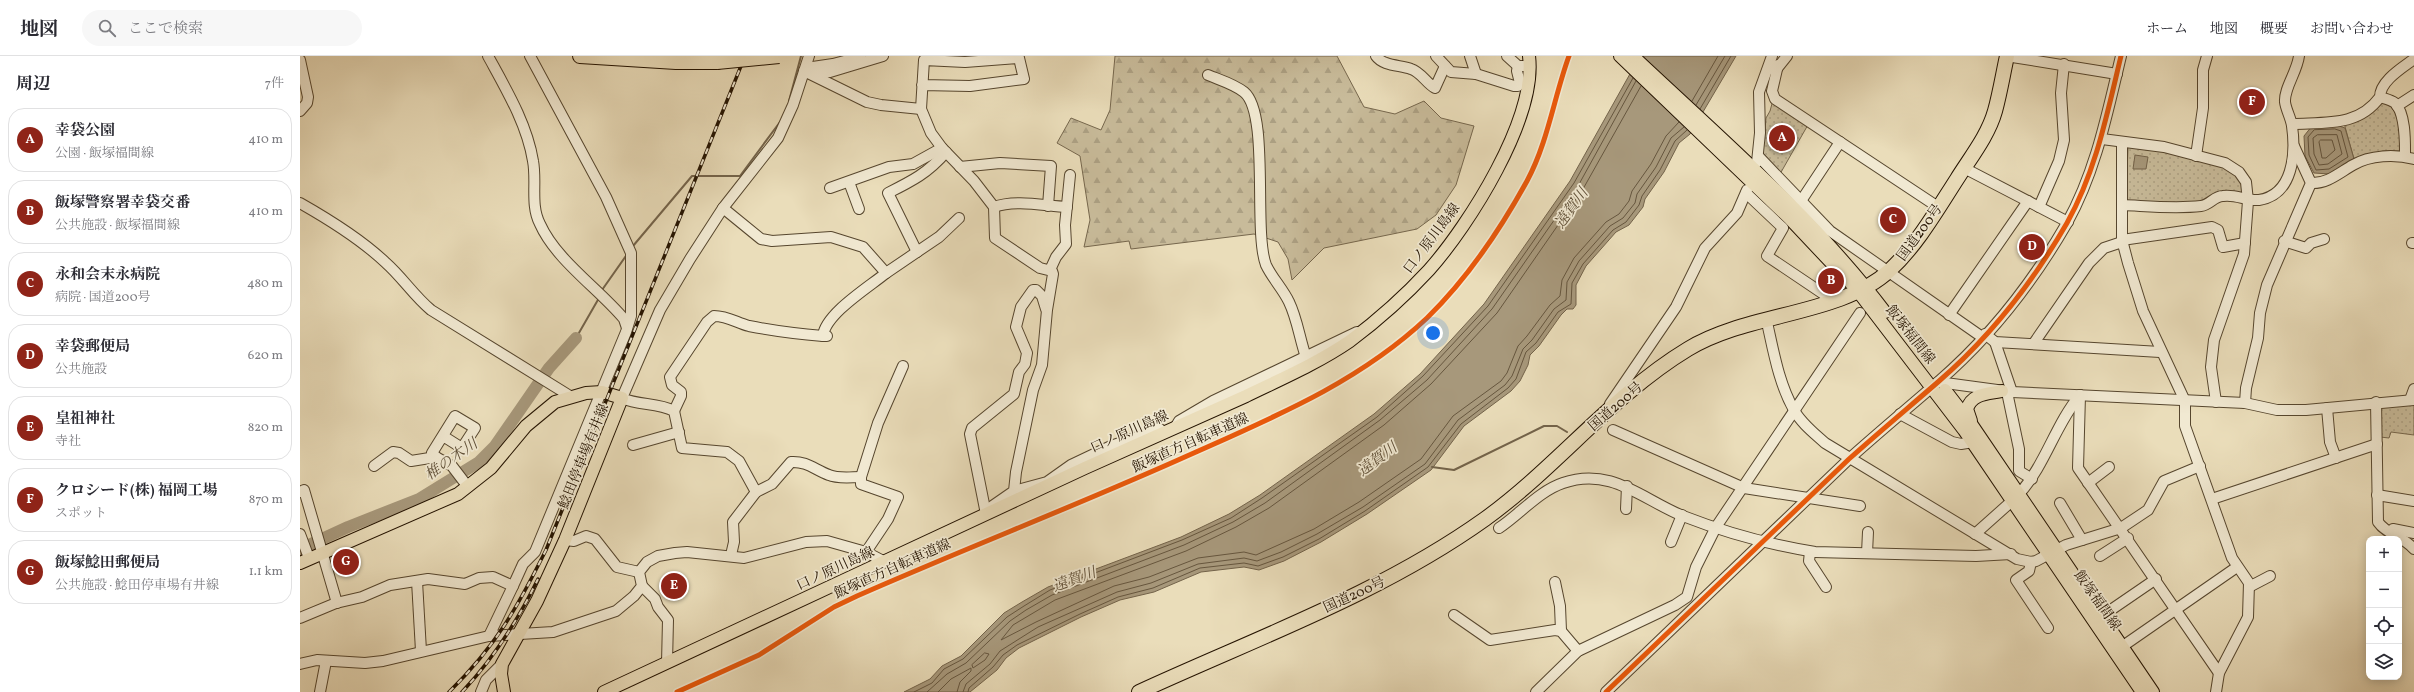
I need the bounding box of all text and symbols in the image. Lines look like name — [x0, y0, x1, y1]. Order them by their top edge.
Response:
search box — [82, 10, 362, 46]
text: 地図 — [20, 17, 58, 43]
icon: search — [96, 17, 118, 39]
text: ここで検索 — [128, 19, 203, 40]
text: ホーム — [2146, 20, 2188, 39]
text: 地図 — [2210, 20, 2238, 39]
text: 概要 — [2260, 20, 2288, 39]
text: お問い合わせ — [2310, 20, 2394, 39]
text: 周辺 — [16, 73, 50, 96]
text: 7件 — [265, 75, 284, 93]
pin: F — [2239, 87, 2265, 117]
text: 幸袋公園 — [55, 121, 115, 142]
pin: A — [1769, 123, 1795, 153]
text: A — [25, 131, 35, 149]
text: 410 m — [248, 131, 283, 149]
text: 公園 · 飯塚福間線 — [55, 145, 154, 163]
water label: 遠賀川 — [1550, 183, 1595, 233]
text: 飯塚警察署幸袋交番 — [55, 193, 190, 214]
street label: 口ノ原川島線 — [1399, 200, 1465, 278]
street label: 国道200号 — [1893, 200, 1947, 265]
text: B — [26, 203, 34, 221]
text: 410 m — [248, 203, 283, 221]
pin: C — [1880, 205, 1906, 235]
text: 公共施設 · 飯塚福間線 — [55, 217, 180, 235]
pin: D — [2019, 232, 2045, 262]
text: 永和会末永病院 — [55, 265, 160, 286]
pin: B — [1818, 266, 1844, 296]
text: C — [26, 275, 34, 293]
text: 480 m — [247, 275, 283, 293]
text: 病院 · 国道200号 — [55, 289, 151, 307]
street label: 飯塚福間線 — [1881, 301, 1939, 368]
your location — [1423, 323, 1443, 343]
text: 幸袋郵便局 — [55, 337, 130, 358]
text: D — [25, 347, 35, 365]
text: 620 m — [248, 347, 283, 365]
text: 公共施設 — [55, 361, 107, 379]
street label: 国道200号 — [1585, 378, 1647, 436]
street label: 鯰田停車場有井線 — [555, 401, 614, 512]
street label: 口ノ原川島線 — [1087, 407, 1172, 458]
text: 皇祖神社 — [55, 409, 115, 430]
street label: 飯塚直方自転車道線 — [1129, 409, 1252, 478]
text: E — [26, 419, 34, 437]
text: 820 m — [248, 419, 283, 437]
text: 寺社 — [55, 433, 81, 451]
water label: 椎の木川 — [421, 433, 484, 486]
water label: 遠賀川 — [1354, 437, 1404, 482]
text: クロシード(株) 福岡工場 — [55, 481, 218, 502]
text: F — [26, 491, 34, 509]
text: 870 m — [249, 491, 283, 509]
text: スポット — [55, 505, 107, 523]
street label: 飯塚直方自転車道線 — [831, 535, 954, 604]
map controls — [2366, 536, 2402, 680]
button: + — [2366, 536, 2402, 572]
street label: 口ノ原川島線 — [794, 543, 878, 596]
pin: G — [333, 547, 359, 577]
text: 飯塚鯰田郵便局 — [55, 553, 160, 574]
water label: 遠賀川 — [1050, 562, 1101, 598]
text: G — [25, 563, 35, 581]
text: 1.1 km — [249, 563, 283, 581]
street label: 飯塚福間線 — [2069, 567, 2125, 635]
pin: E — [661, 571, 687, 601]
button: − — [2366, 572, 2402, 608]
street label: 国道200号 — [1320, 573, 1389, 618]
text: 公共施設 · 鯰田停車場有井線 — [55, 577, 219, 595]
button: locate — [2366, 608, 2402, 644]
button: layers — [2366, 644, 2402, 680]

